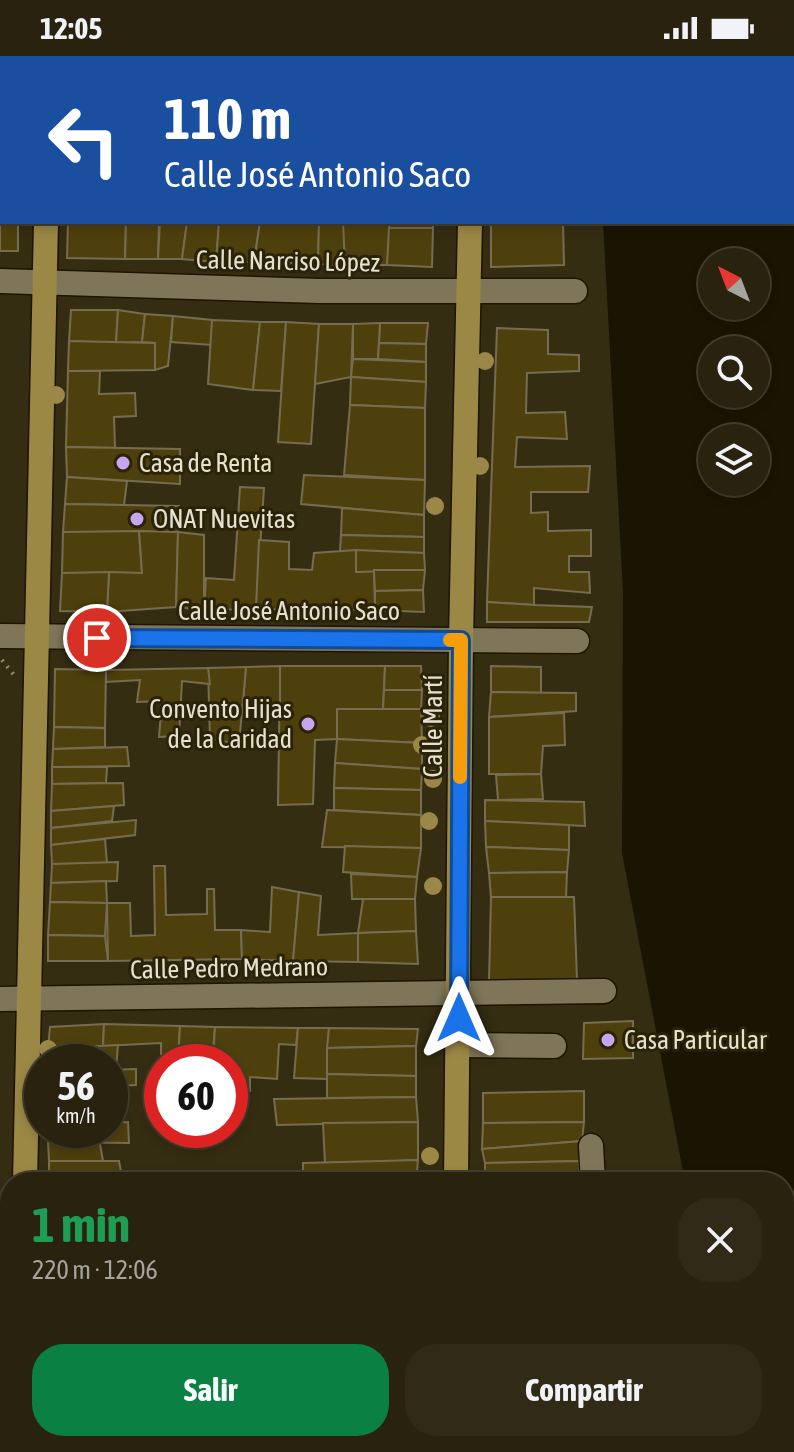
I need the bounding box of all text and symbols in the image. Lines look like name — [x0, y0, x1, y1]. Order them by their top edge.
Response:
text: 12:05 — [40, 11, 102, 45]
text: 110 m — [164, 87, 291, 151]
icon: left — [32, 88, 136, 192]
text: Calle José Antonio Saco — [164, 153, 471, 195]
street label: Calle Narciso López — [196, 244, 380, 278]
north arrow — [698, 248, 770, 320]
map controls — [698, 248, 770, 496]
button: search — [698, 336, 770, 408]
button: layers — [698, 424, 770, 496]
place label: Casa de Renta — [139, 448, 272, 478]
marker: Casa de Renta — [114, 454, 132, 472]
place label: ONAT Nuevitas — [153, 504, 295, 534]
marker: ONAT Nuevitas — [128, 510, 146, 528]
street label: Calle José Antonio Saco — [178, 596, 400, 626]
pin — [63, 604, 131, 672]
icon: arrive — [75, 616, 119, 660]
street label: Calle Martí — [418, 674, 448, 778]
place label: Convento Hijas de la Caridad — [149, 694, 292, 754]
marker: Convento Hijas de la Caridad — [299, 715, 317, 733]
street label: Calle Pedro Medrano — [130, 951, 328, 985]
position arrow — [417, 976, 501, 1060]
place label: Casa Particular — [624, 1025, 767, 1055]
marker: Casa Particular — [599, 1031, 617, 1049]
speed limit sign: 60 — [144, 1044, 248, 1148]
text: 56 — [57, 1063, 95, 1108]
text: km/h — [56, 1104, 96, 1127]
text: 1 min — [32, 1197, 130, 1252]
button: close — [678, 1198, 762, 1282]
text: 220 m · 12:06 — [32, 1255, 158, 1285]
button: Salir — [32, 1344, 389, 1436]
button: Compartir — [405, 1344, 762, 1436]

